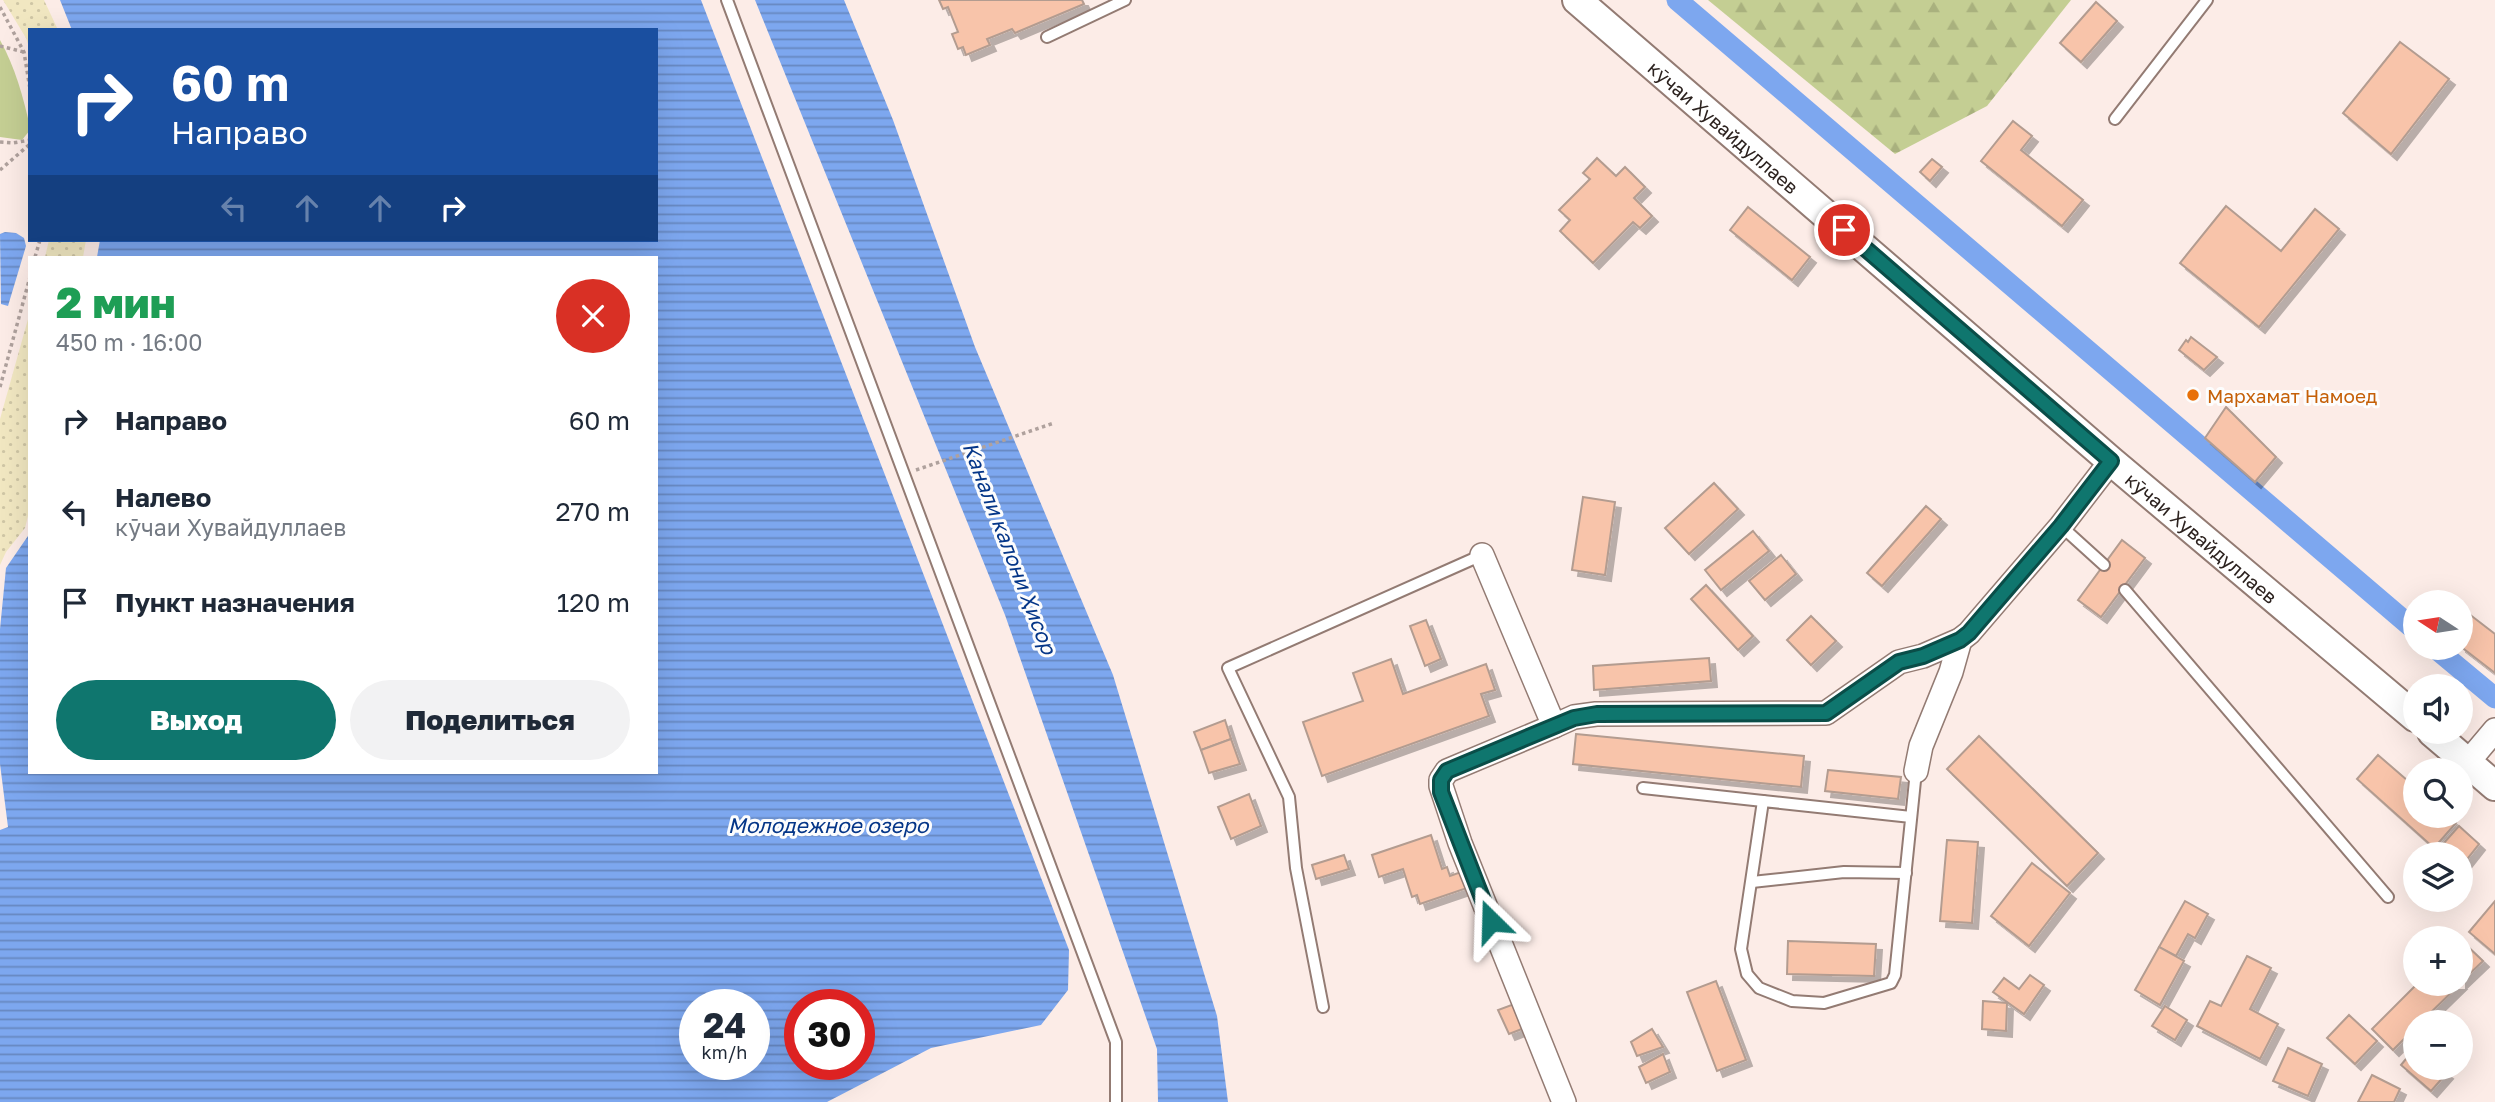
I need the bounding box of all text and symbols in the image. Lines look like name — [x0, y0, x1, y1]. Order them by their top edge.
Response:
text: 60 m — [171, 53, 289, 112]
icon: right — [56, 56, 147, 147]
street label: кӯчаи Хувайдуллаев — [1644, 56, 1804, 198]
text: Направо — [171, 113, 308, 151]
icon: left — [215, 189, 253, 227]
icon: ahead — [288, 189, 326, 227]
icon: ahead — [361, 189, 399, 227]
icon: right — [434, 189, 472, 227]
pin — [1814, 200, 1874, 260]
icon: arrive — [1825, 211, 1863, 249]
text: 2 мин — [56, 277, 176, 327]
button: close — [556, 279, 630, 353]
text: 450 m · 16:00 — [56, 328, 203, 356]
place label: Мархамат Намоед — [2207, 384, 2378, 407]
marker: Мархамат Намоед — [2185, 387, 2201, 403]
icon: right — [56, 402, 94, 440]
text: Направо — [115, 405, 227, 436]
text: 60 m — [569, 405, 630, 436]
water label: Канали калони Ҳисор — [958, 438, 1063, 660]
street label: кӯчаи Хувайдуллаев — [2121, 467, 2282, 608]
text: Налево — [115, 482, 211, 513]
icon: left — [56, 493, 94, 531]
text: 270 m — [556, 496, 630, 527]
text: кӯчаи Хувайдуллаев — [115, 513, 346, 541]
icon: arrive — [56, 584, 94, 622]
text: Пункт назначения — [115, 587, 355, 618]
text: 120 m — [557, 587, 630, 618]
north arrow — [2403, 590, 2473, 660]
map controls — [2403, 590, 2473, 1080]
button: sound — [2403, 674, 2473, 744]
button: Выход — [56, 680, 336, 760]
button: Поделиться — [350, 680, 630, 760]
button: search — [2403, 758, 2473, 828]
water label: Молодежное озеро — [728, 812, 930, 838]
button: layers — [2403, 842, 2473, 912]
position arrow — [1454, 884, 1528, 958]
button: + — [2403, 926, 2473, 996]
speed limit sign: 30 — [784, 989, 875, 1080]
text: 24 — [703, 1004, 746, 1046]
button: − — [2403, 1010, 2473, 1080]
text: km/h — [702, 1041, 747, 1063]

